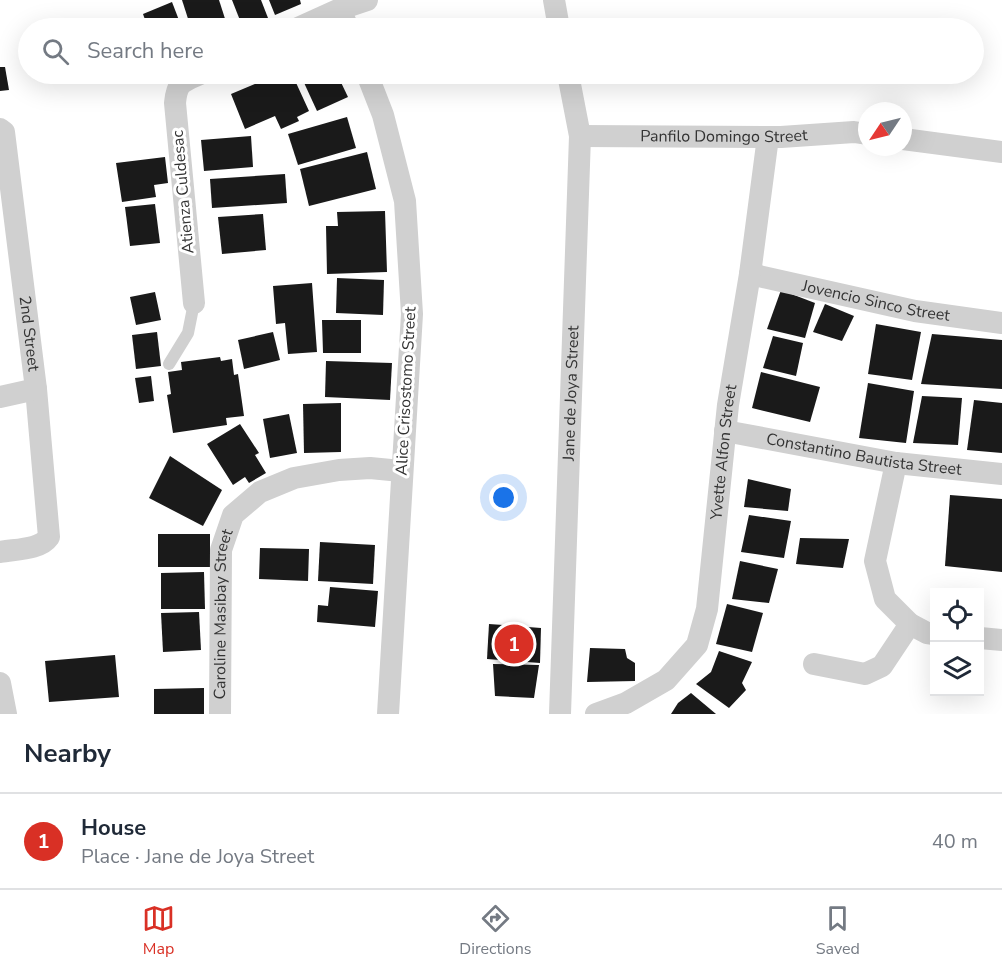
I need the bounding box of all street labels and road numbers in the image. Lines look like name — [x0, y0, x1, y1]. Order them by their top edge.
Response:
street label: Panfilo Domingo Street — [640, 124, 809, 148]
street label: Atienza Culdesac — [167, 129, 199, 255]
street label: Jovencio Sinco Street — [799, 275, 952, 327]
street label: 2nd Street — [13, 294, 45, 373]
street label: Alice Crisostomo Street — [391, 306, 421, 476]
street label: Jane de Joya Street — [558, 325, 584, 462]
street label: Yvette Alfon Street — [705, 382, 742, 522]
street label: Constantino Bautista Street — [764, 428, 963, 481]
street label: Caroline Masibay Street — [209, 526, 239, 700]

